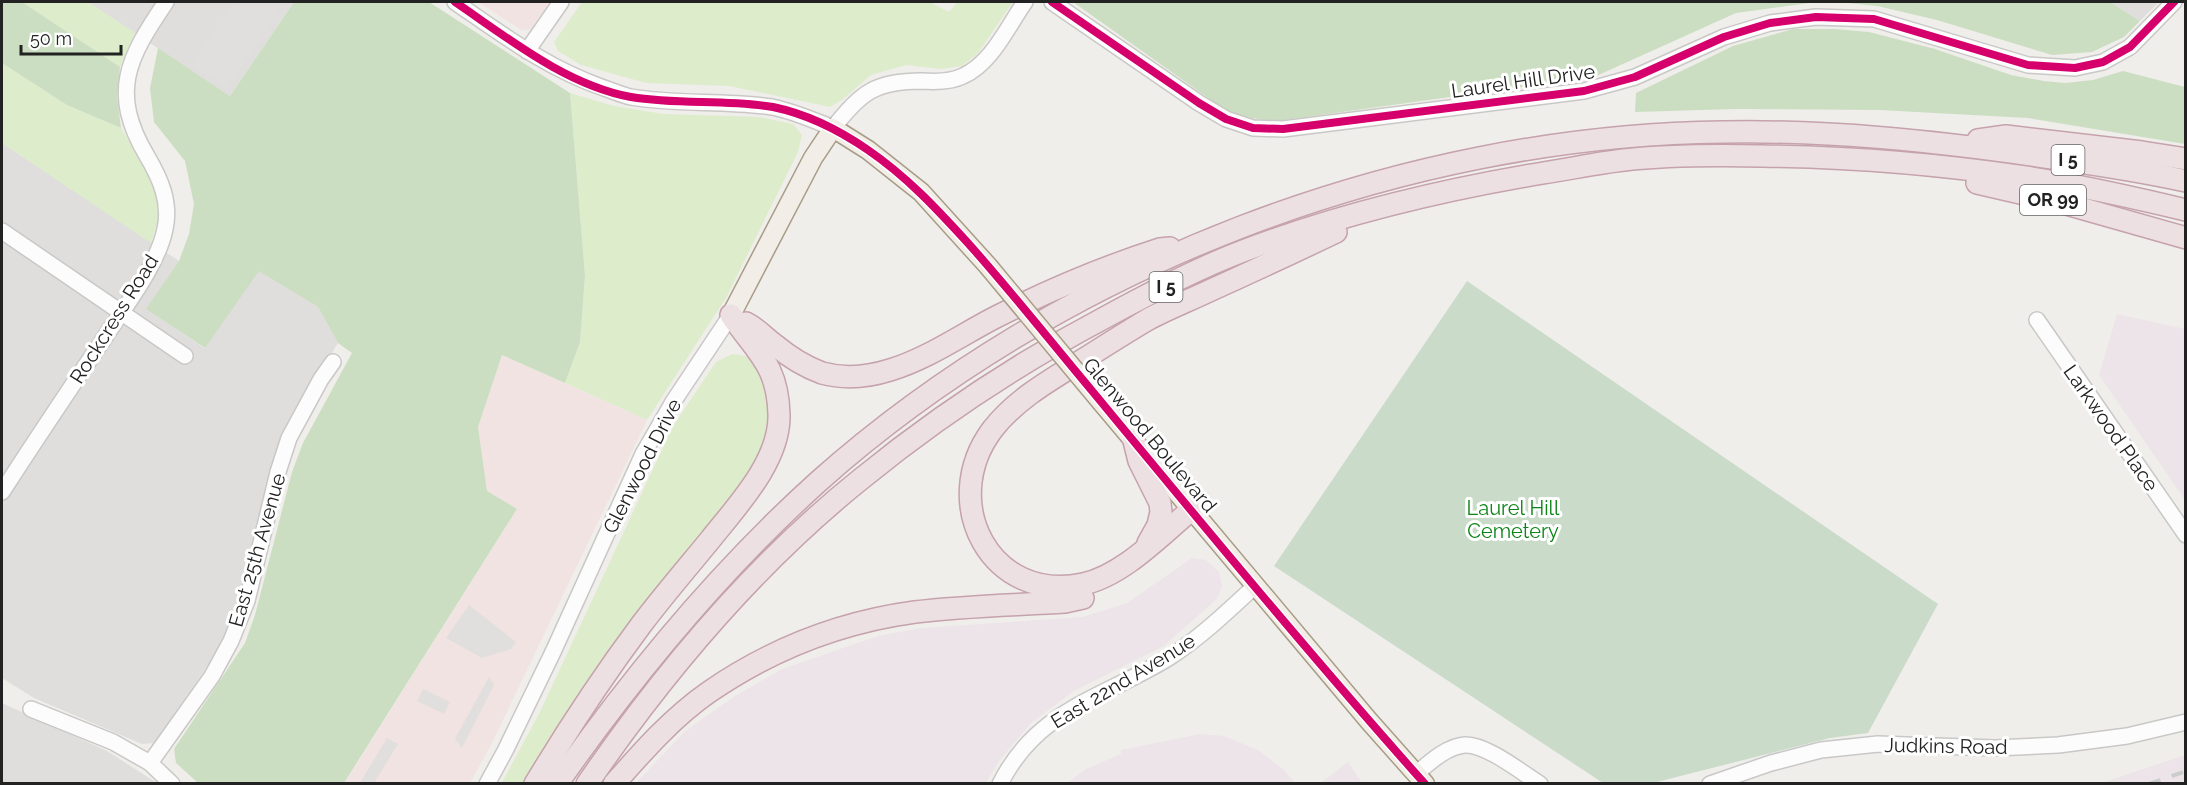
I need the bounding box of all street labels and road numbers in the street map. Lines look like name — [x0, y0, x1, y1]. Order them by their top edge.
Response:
street label: Laurel Hill Drive — [1450, 59, 1597, 103]
road number: I 5 — [2052, 145, 2084, 175]
road number: OR 99 — [2020, 185, 2086, 215]
street label: Rockcress Road — [65, 250, 163, 388]
road number: I 5 — [1150, 272, 1182, 302]
street label: Glenwood Boulevard — [1078, 353, 1222, 517]
street label: Larkwood Place — [2058, 360, 2164, 496]
street label: Glenwood Drive — [598, 394, 686, 537]
street label: East 25th Avenue — [224, 470, 290, 630]
street label: East 22nd Avenue — [1046, 628, 1200, 734]
street label: Judkins Road — [1884, 733, 2008, 759]

